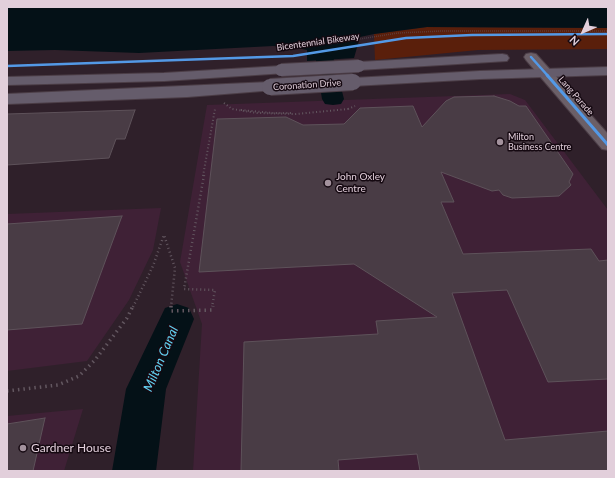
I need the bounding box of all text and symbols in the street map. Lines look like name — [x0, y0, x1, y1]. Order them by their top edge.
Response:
north arrow — [563, 12, 603, 52]
street label: Bicentennial Bikeway — [276, 31, 360, 53]
text: N — [567, 33, 582, 48]
street label: Lang Parade — [556, 74, 596, 118]
street label: Coronation Drive — [273, 77, 341, 93]
place label: Milton Business Centre — [508, 132, 571, 153]
marker: Milton Business Centre — [495, 137, 505, 147]
place label: John Oxley Centre — [336, 171, 385, 194]
marker: John Oxley Centre — [323, 178, 333, 188]
water label: Milton Canal — [140, 324, 182, 394]
place label: Gardner House — [31, 441, 111, 455]
marker: Gardner House — [18, 443, 28, 453]

